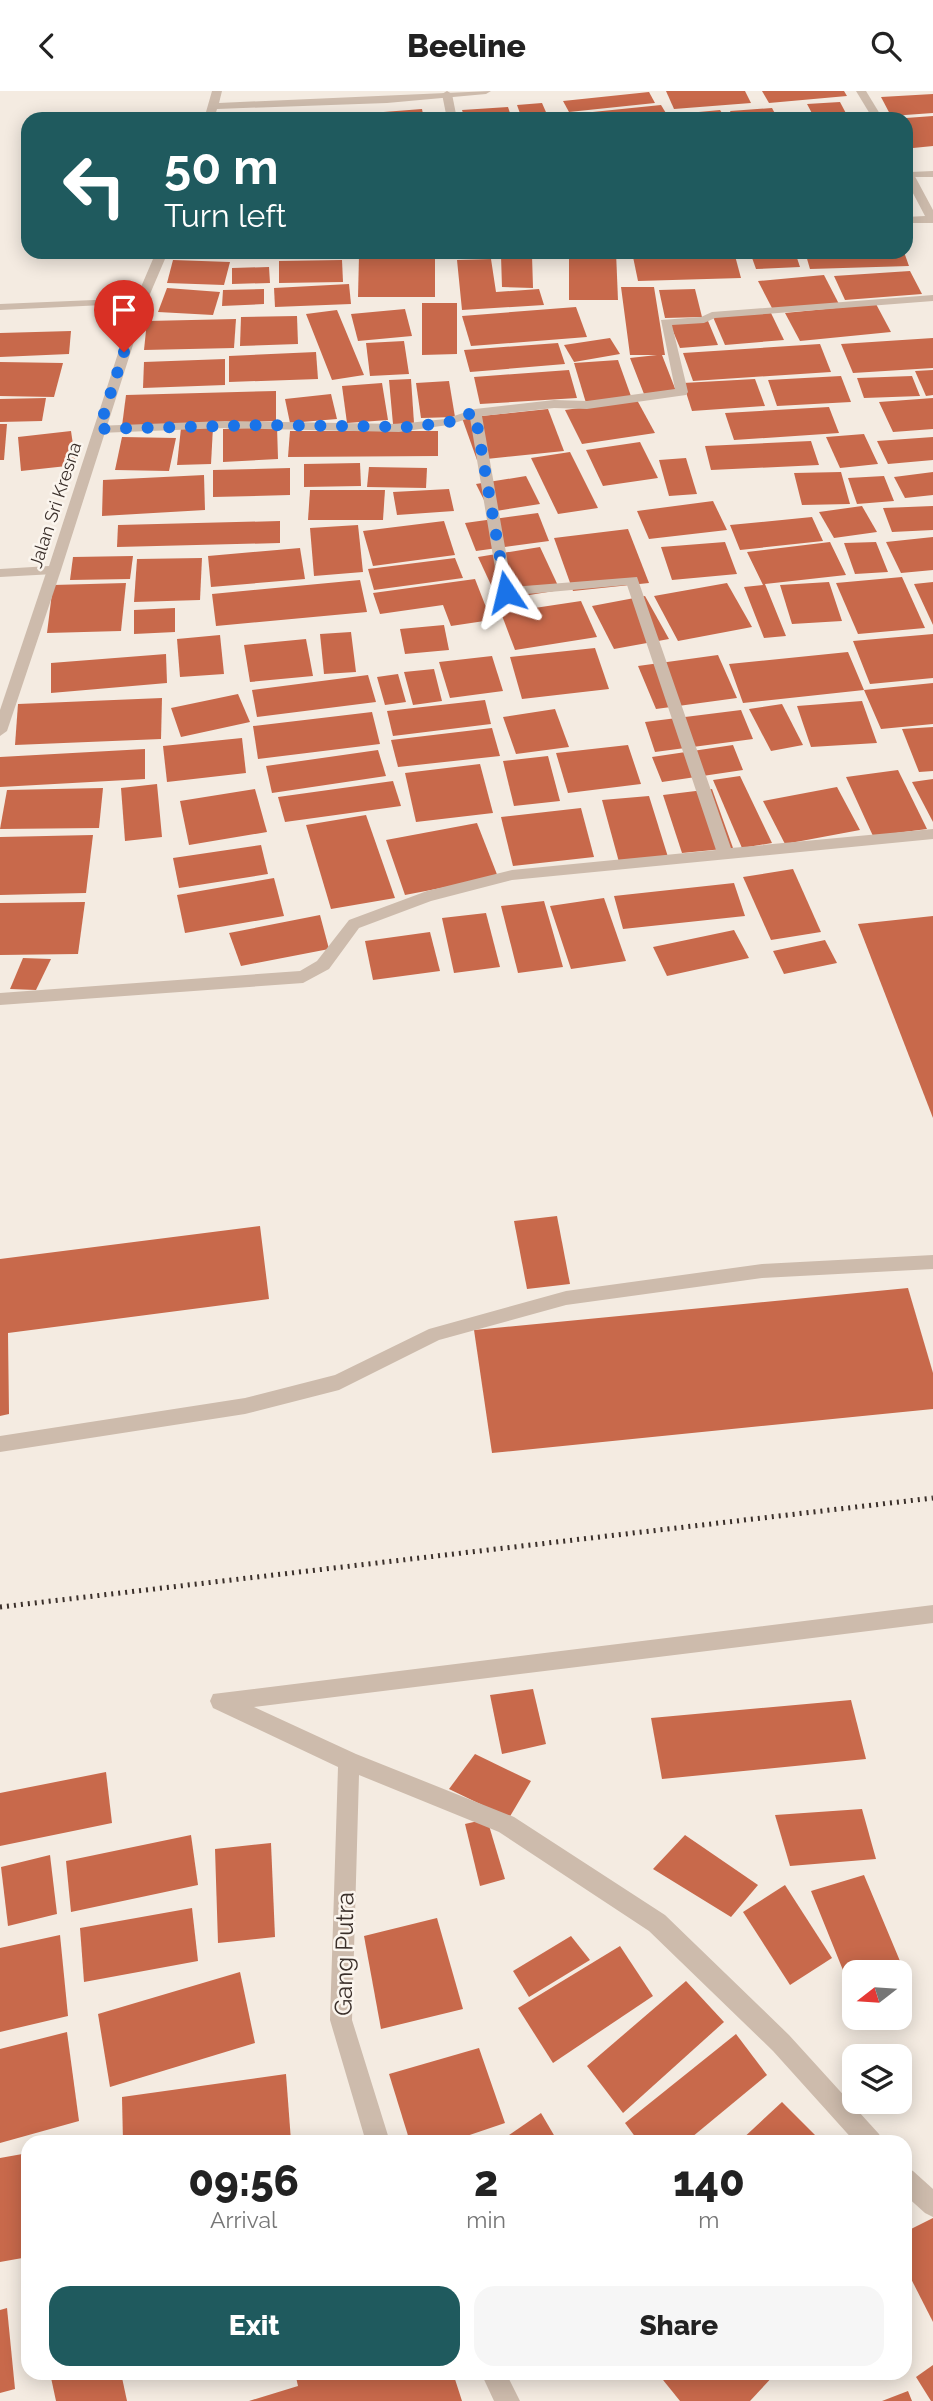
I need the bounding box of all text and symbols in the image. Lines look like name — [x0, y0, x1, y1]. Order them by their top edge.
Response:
icon: back — [28, 27, 66, 65]
text: Beeline — [407, 27, 526, 64]
icon: search — [867, 27, 905, 65]
text: 50 m — [164, 138, 279, 195]
icon: left — [49, 140, 140, 231]
text: Turn left — [164, 197, 286, 234]
pin — [94, 280, 154, 352]
icon: arrive — [105, 291, 143, 329]
street label: Jalan Sri Kresna — [25, 439, 85, 571]
position arrow — [469, 555, 543, 629]
street label: Gang Putra — [328, 1892, 360, 2016]
north arrow — [842, 1960, 912, 2030]
map controls — [842, 1960, 912, 2114]
button: layers — [842, 2044, 912, 2114]
text: 09:56 — [188, 2157, 299, 2206]
text: 2 — [474, 2157, 498, 2206]
text: 140 — [673, 2157, 745, 2206]
text: Arrival — [210, 2206, 277, 2233]
text: min — [466, 2206, 506, 2233]
text: m — [698, 2206, 719, 2233]
button: Exit — [49, 2286, 460, 2366]
button: Share — [474, 2286, 884, 2366]

